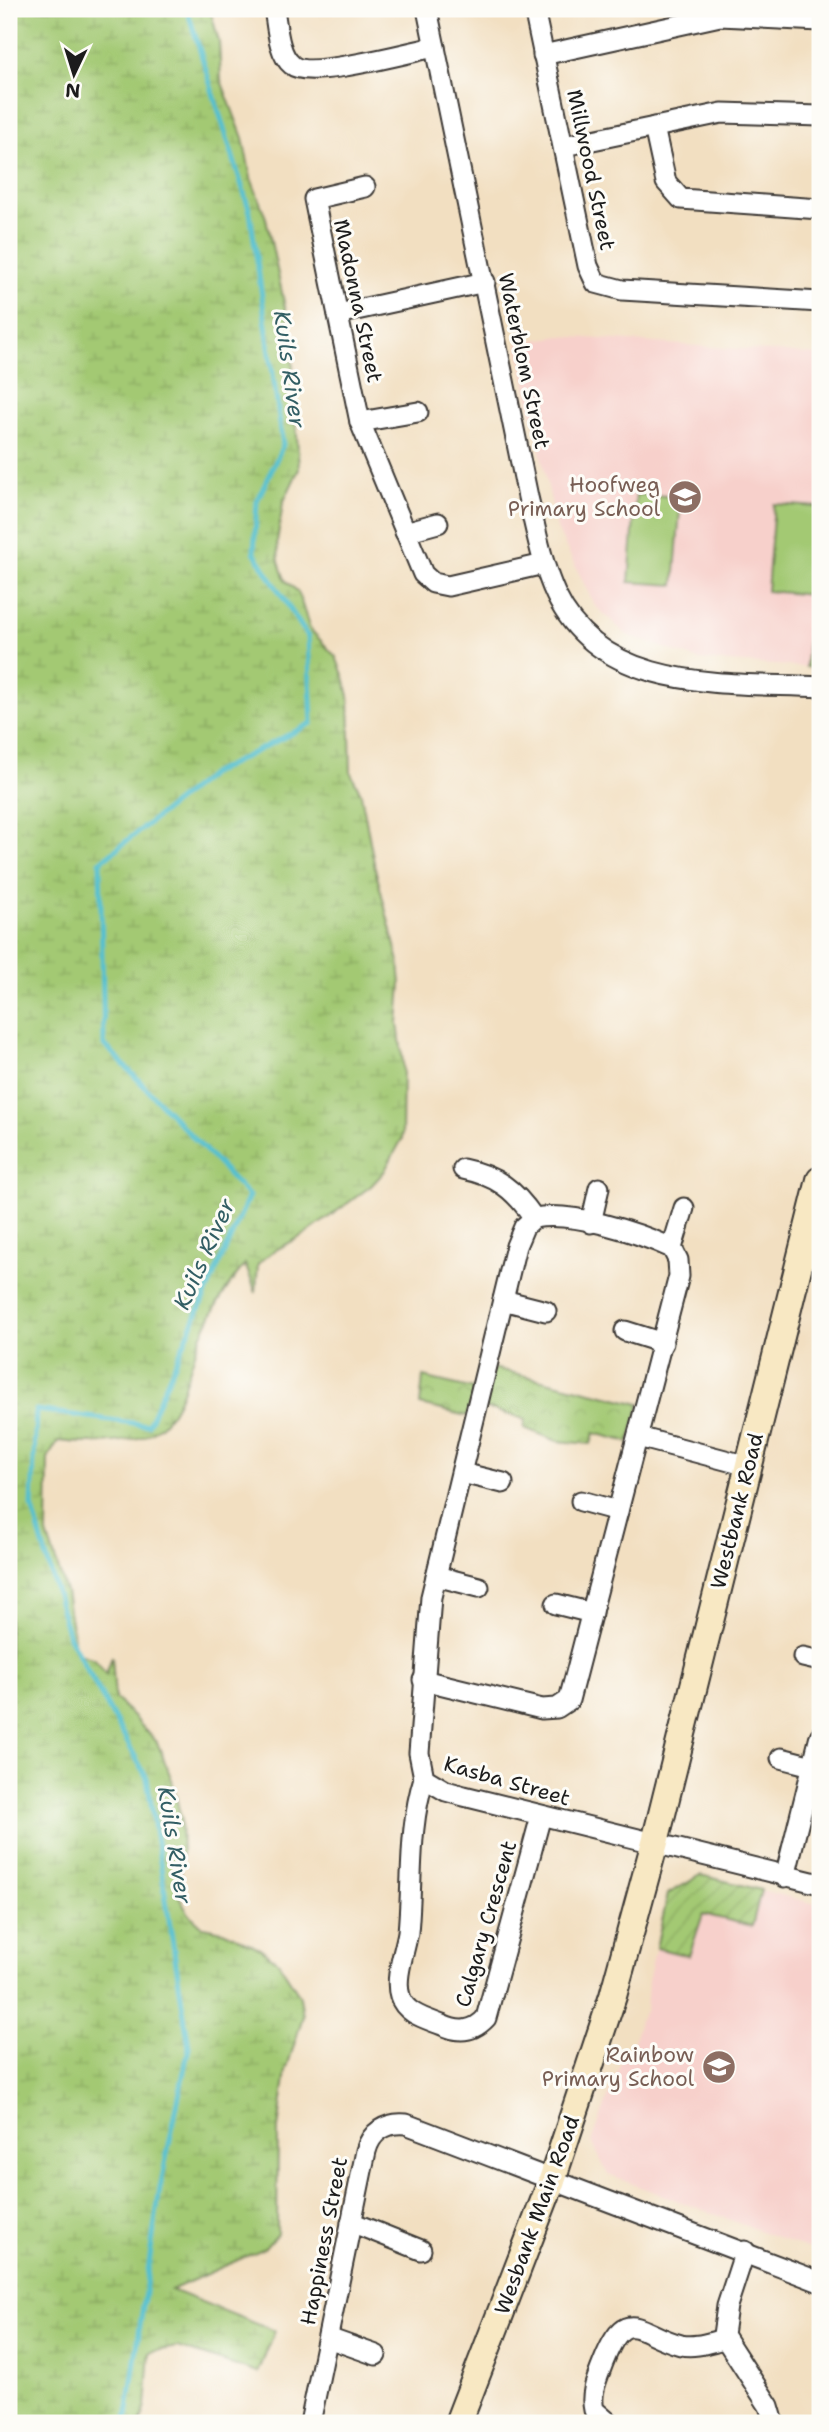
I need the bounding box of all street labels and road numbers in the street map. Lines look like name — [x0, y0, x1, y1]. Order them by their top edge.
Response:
street label: Millwood Street — [560, 87, 622, 253]
street label: Madonna Street — [327, 217, 389, 385]
street label: Waterblom Street — [492, 270, 556, 452]
street label: Westbank Road — [704, 1430, 770, 1592]
street label: Kasba Street — [441, 1750, 573, 1812]
street label: Calgary Crescent — [449, 1837, 523, 2011]
street label: Wesbank Main Road — [488, 2112, 586, 2318]
street label: Happiness Street — [294, 2154, 354, 2328]

